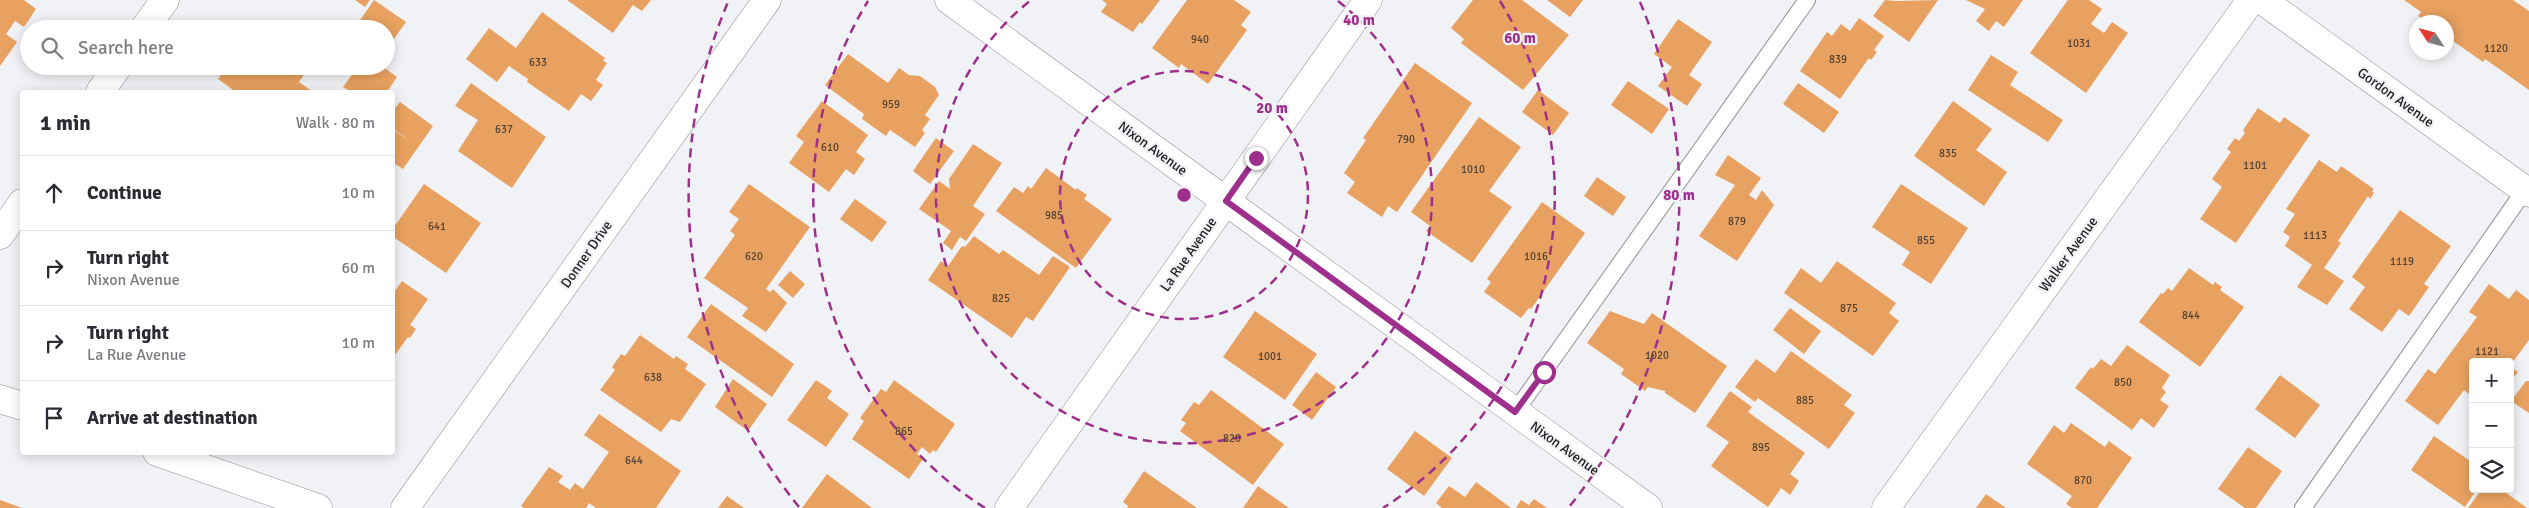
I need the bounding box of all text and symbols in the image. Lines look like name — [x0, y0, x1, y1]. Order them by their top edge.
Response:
text: 40 m — [1343, 11, 1375, 29]
north arrow — [2409, 15, 2454, 60]
search box — [20, 20, 395, 75]
text: 60 m — [1504, 29, 1536, 47]
house number: 940 — [1191, 33, 1209, 46]
icon: search — [38, 34, 66, 62]
text: Search here — [78, 36, 174, 60]
house number: 1031 — [2067, 37, 2091, 50]
house number: 1120 — [2484, 42, 2508, 55]
house number: 839 — [1829, 53, 1847, 66]
house number: 633 — [529, 56, 547, 69]
street label: Gordon Avenue — [2354, 64, 2437, 131]
house number: 959 — [882, 98, 900, 111]
text: 20 m — [1256, 99, 1288, 117]
text: 1 min — [40, 110, 91, 136]
text: Walk · 80 m — [296, 113, 375, 133]
street label: Nixon Avenue — [1115, 118, 1191, 179]
house number: 637 — [495, 123, 513, 136]
house number: 790 — [1397, 133, 1415, 146]
house number: 610 — [821, 141, 839, 154]
route end — [1245, 147, 1268, 170]
house number: 835 — [1939, 147, 1957, 160]
house number: 1101 — [2243, 159, 2267, 172]
house number: 1010 — [1461, 163, 1485, 176]
icon: ahead — [40, 179, 68, 207]
text: Continue — [87, 181, 162, 205]
text: 10 m — [341, 183, 375, 203]
centre of rings — [1175, 186, 1193, 204]
text: 80 m — [1663, 186, 1695, 204]
house number: 985 — [1045, 209, 1063, 222]
street label: La Rue Avenue — [1157, 214, 1220, 295]
street label: Walker Avenue — [2036, 214, 2101, 295]
house number: 879 — [1728, 215, 1746, 228]
street label: Donner Drive — [557, 217, 616, 291]
house number: 641 — [428, 220, 446, 233]
house number: 1113 — [2303, 229, 2327, 242]
house number: 855 — [1917, 234, 1935, 247]
text: Turn right — [87, 246, 169, 270]
house number: 620 — [745, 250, 763, 263]
house number: 1016 — [1524, 250, 1548, 263]
icon: right — [40, 254, 68, 282]
house number: 1119 — [2390, 255, 2414, 268]
text: 60 m — [341, 258, 375, 278]
text: Nixon Avenue — [87, 270, 180, 290]
house number: 825 — [992, 292, 1010, 305]
house number: 875 — [1840, 302, 1858, 315]
house number: 844 — [2182, 309, 2200, 322]
text: Turn right — [87, 321, 169, 345]
icon: right — [40, 329, 68, 357]
text: 10 m — [341, 333, 375, 353]
text: La Rue Avenue — [87, 345, 186, 365]
house number: 1121 — [2475, 345, 2499, 358]
house number: 1020 — [1645, 349, 1669, 362]
house number: 1001 — [1258, 350, 1282, 363]
map controls — [2469, 358, 2514, 493]
button: + — [2469, 358, 2514, 403]
route start — [1533, 361, 1556, 384]
house number: 638 — [644, 371, 662, 384]
house number: 850 — [2114, 376, 2132, 389]
house number: 885 — [1796, 394, 1814, 407]
button: − — [2469, 403, 2514, 448]
icon: arrive — [40, 404, 68, 432]
text: Arrive at destination — [87, 406, 258, 430]
street label: Nixon Avenue — [1527, 418, 1603, 479]
house number: 865 — [895, 425, 913, 438]
house number: 820 — [1223, 432, 1241, 445]
house number: 895 — [1752, 441, 1770, 454]
button: layers — [2469, 448, 2514, 493]
house number: 644 — [625, 454, 643, 467]
house number: 870 — [2074, 474, 2092, 487]

